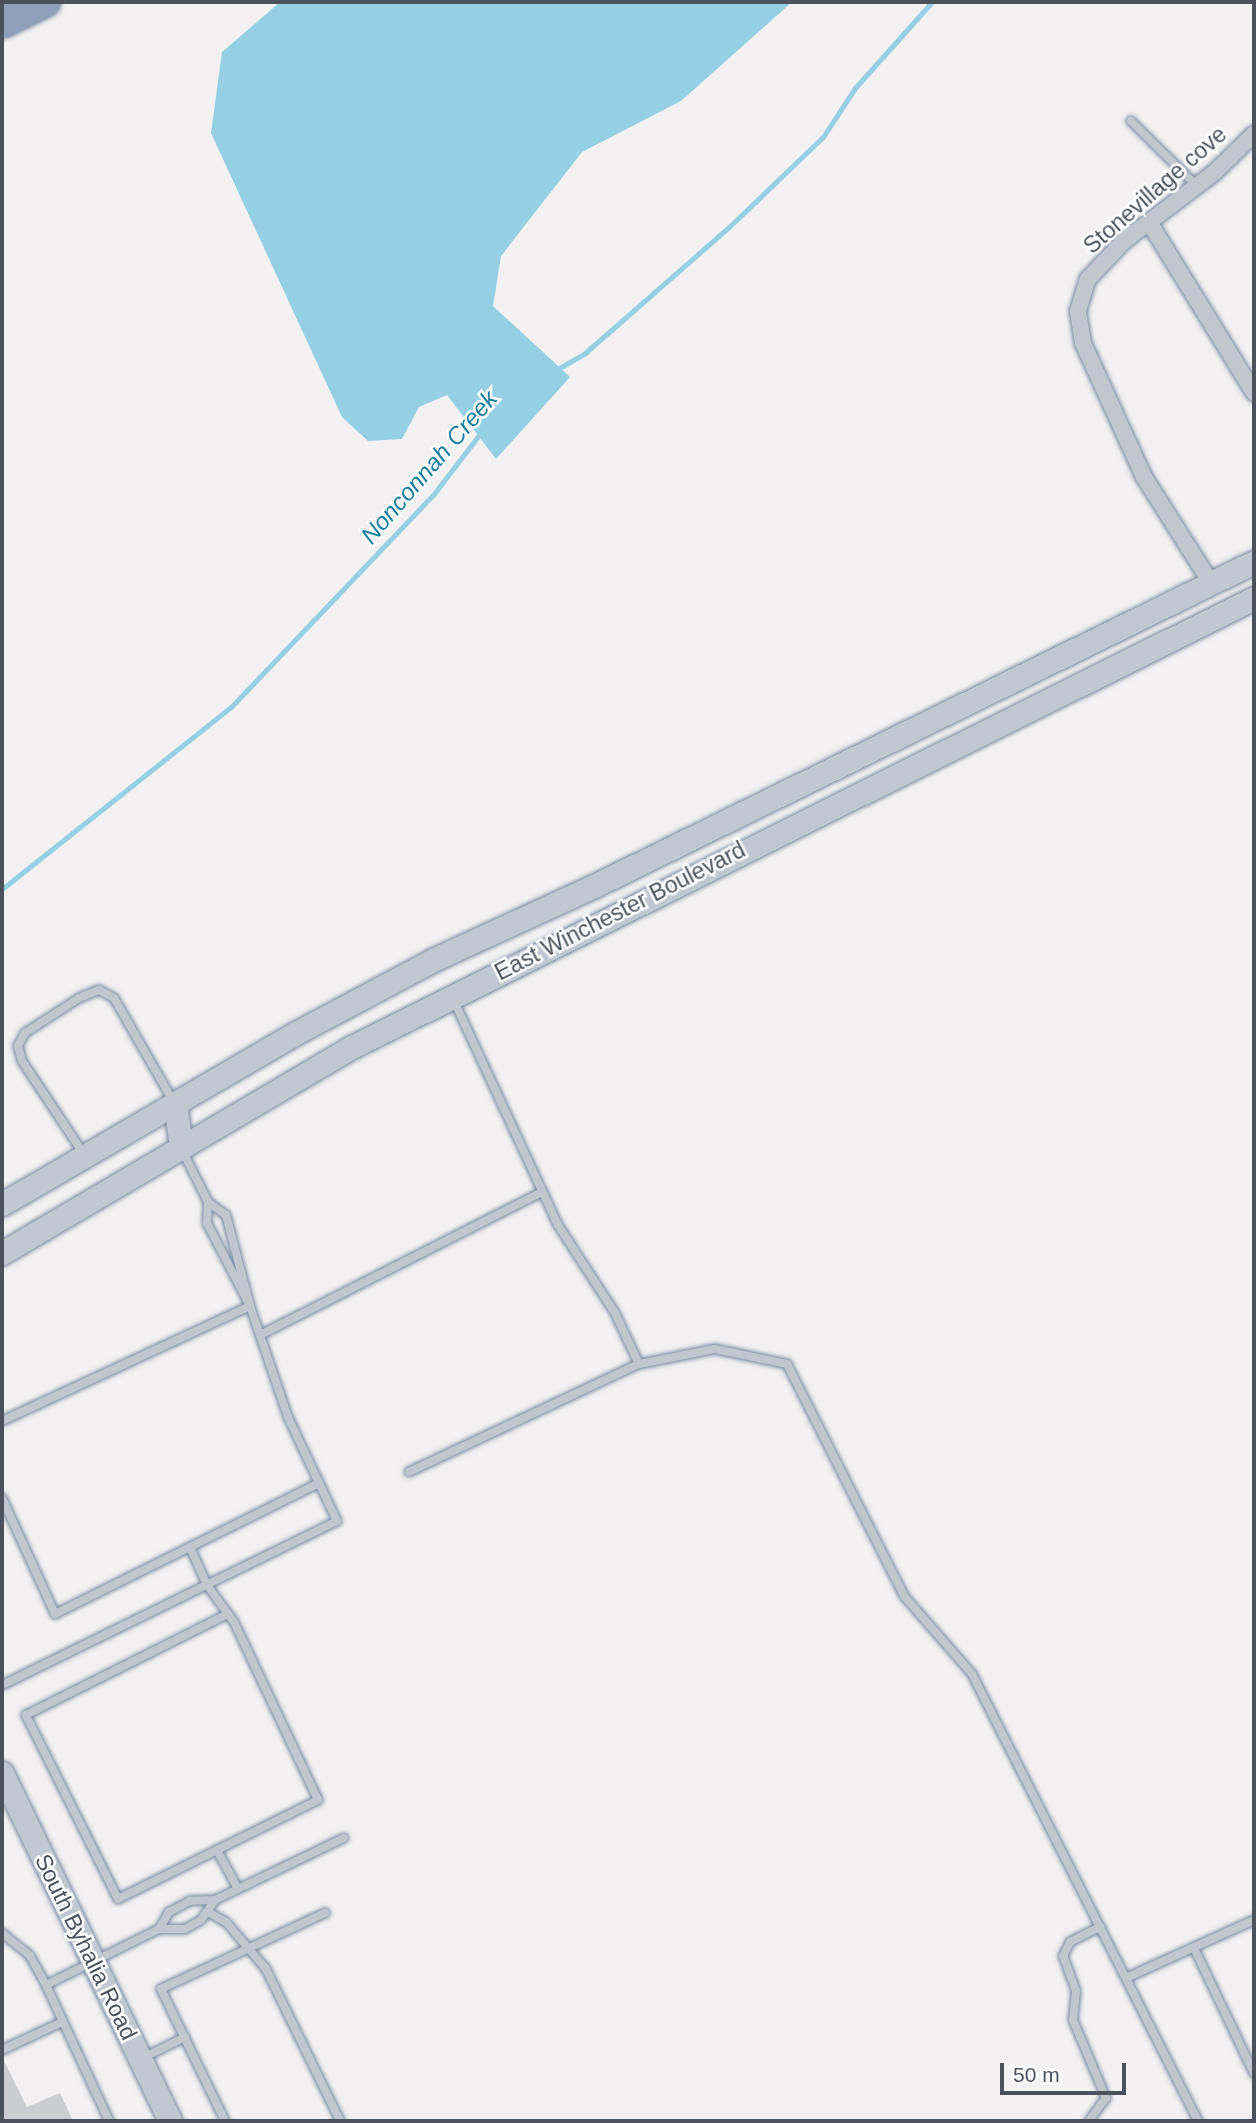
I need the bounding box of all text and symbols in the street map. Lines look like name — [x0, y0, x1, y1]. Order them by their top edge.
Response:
street label: Stonevillage cove — [1078, 120, 1232, 260]
water label: Nonconnah Creek — [355, 385, 503, 549]
street label: East Winchester Boulevard — [490, 836, 750, 986]
street label: South Byhalia Road — [29, 1850, 143, 2044]
scale bar — [1004, 2050, 1130, 2094]
text: 50 m — [1013, 2063, 1060, 2086]

